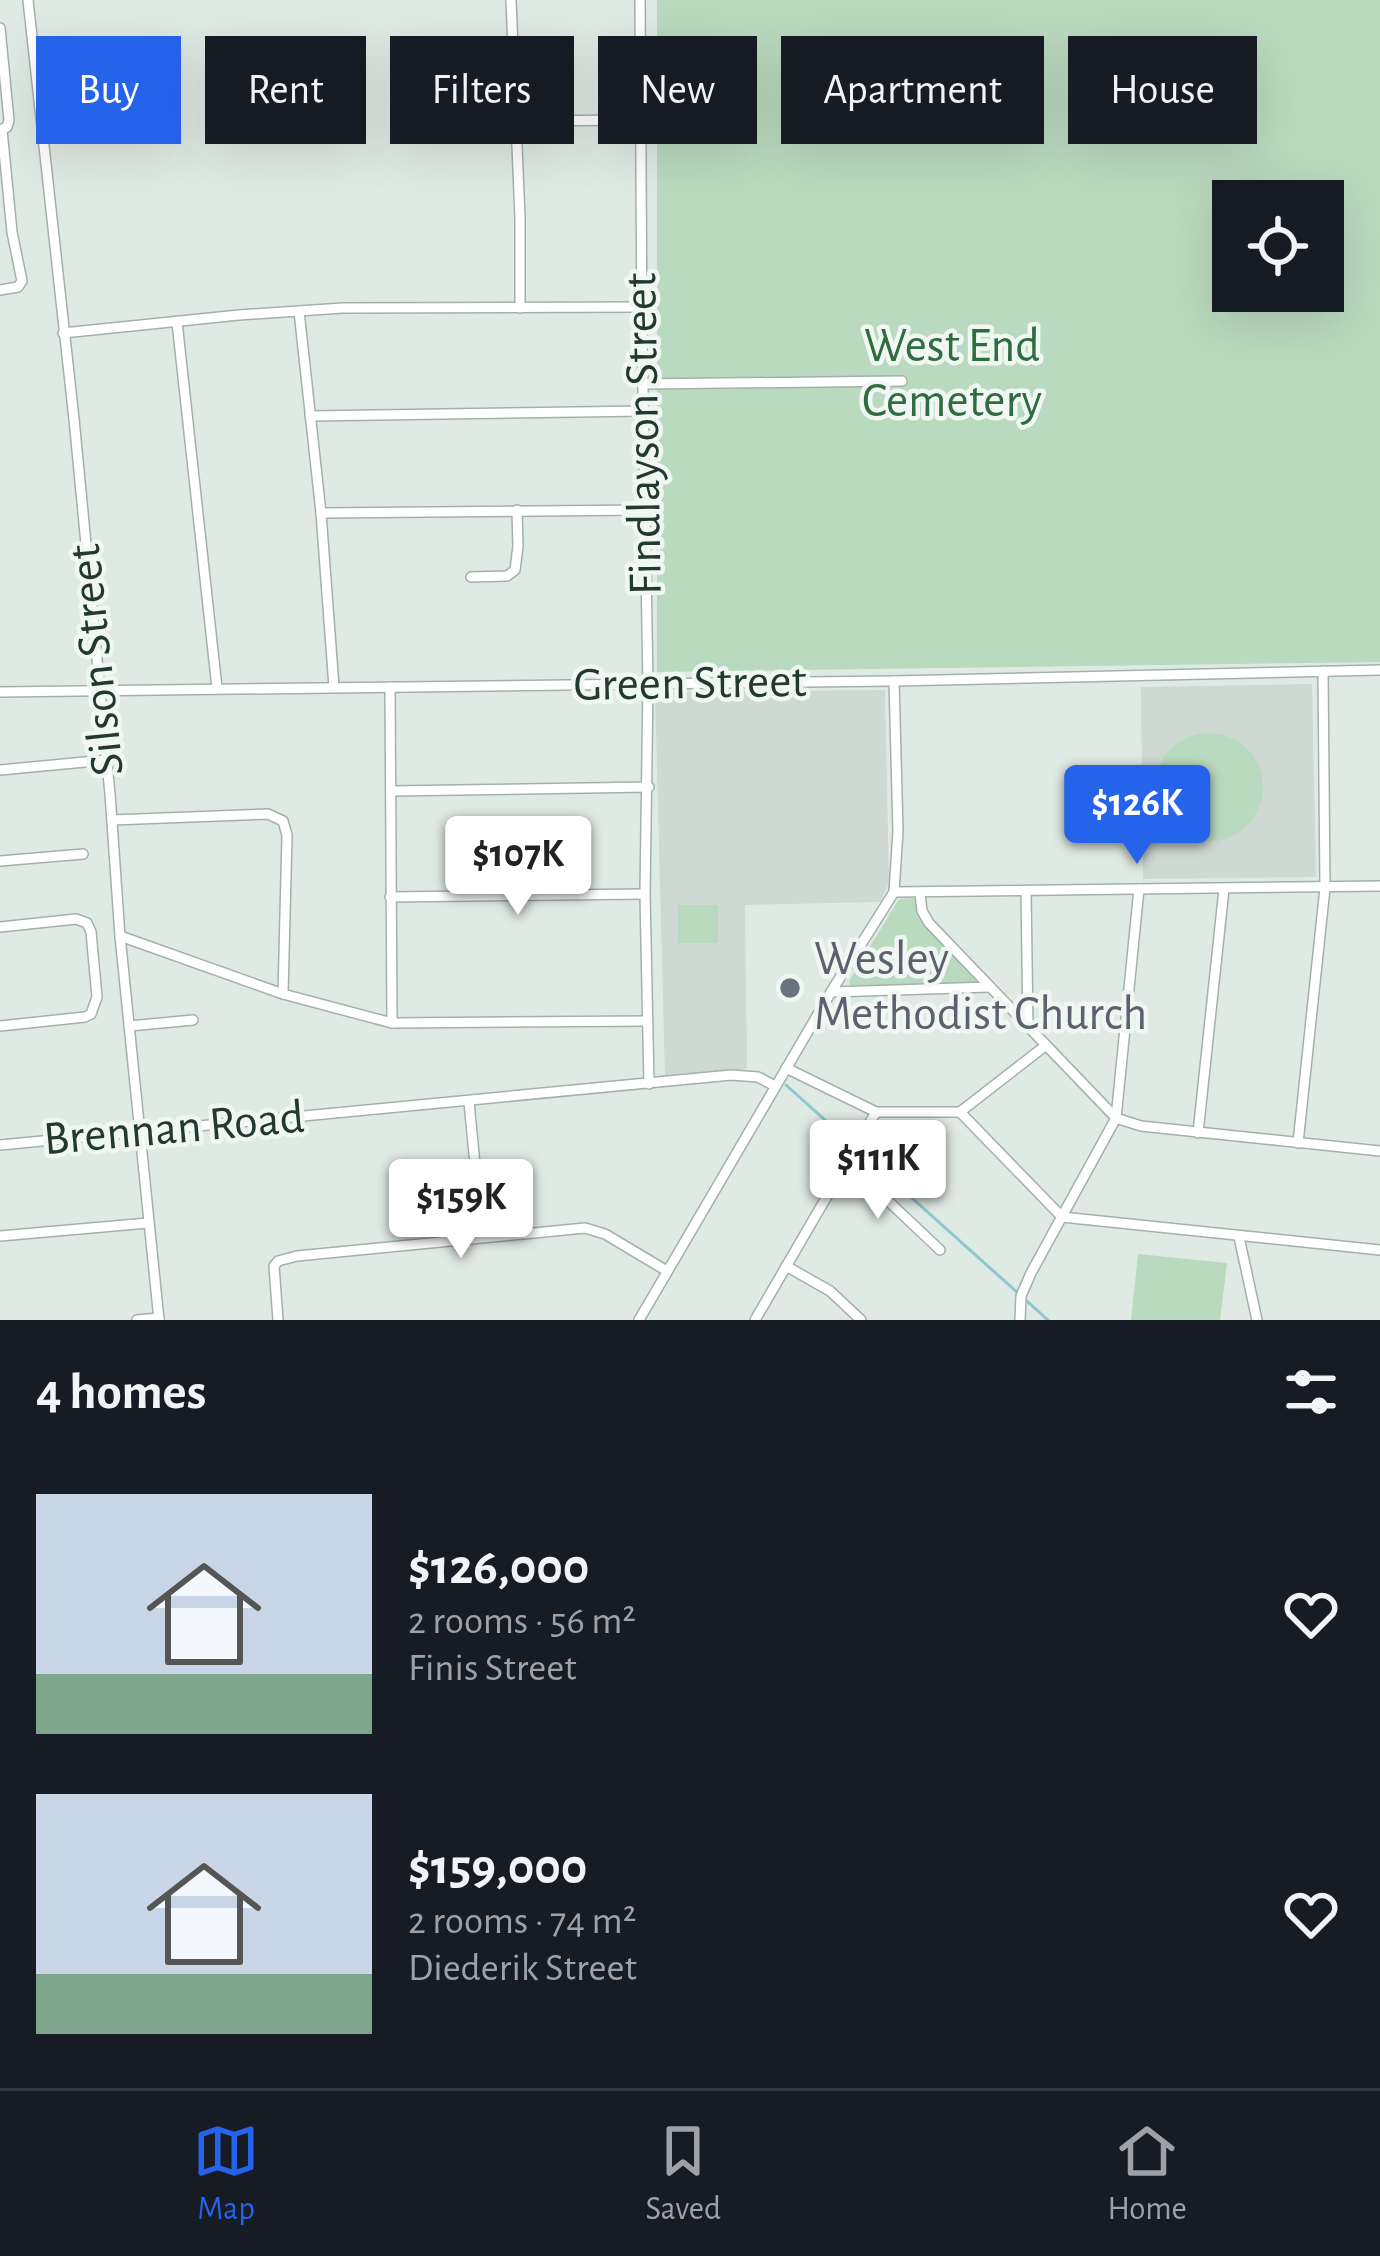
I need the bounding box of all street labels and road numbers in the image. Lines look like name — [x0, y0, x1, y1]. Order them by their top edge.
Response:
street label: Findlayson Street — [617, 272, 671, 596]
street label: Silson Street — [61, 542, 133, 778]
street label: Green Street — [573, 658, 807, 710]
street label: Brennan Road — [42, 1094, 306, 1164]

